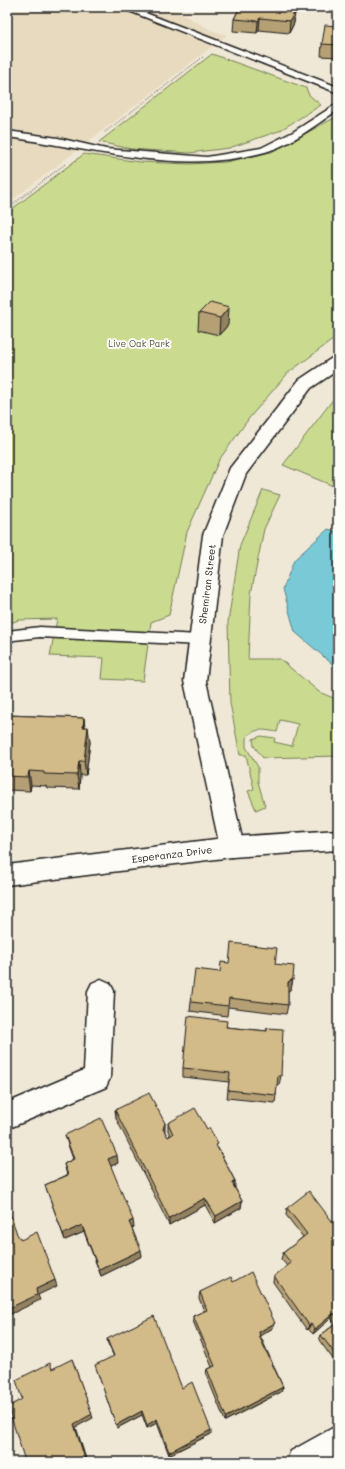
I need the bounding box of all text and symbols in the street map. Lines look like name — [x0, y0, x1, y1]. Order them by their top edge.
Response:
park label: Live Oak Park — [108, 338, 170, 349]
street label: Shemiran Street — [195, 543, 219, 625]
street label: Esperanza Drive — [131, 842, 213, 866]

